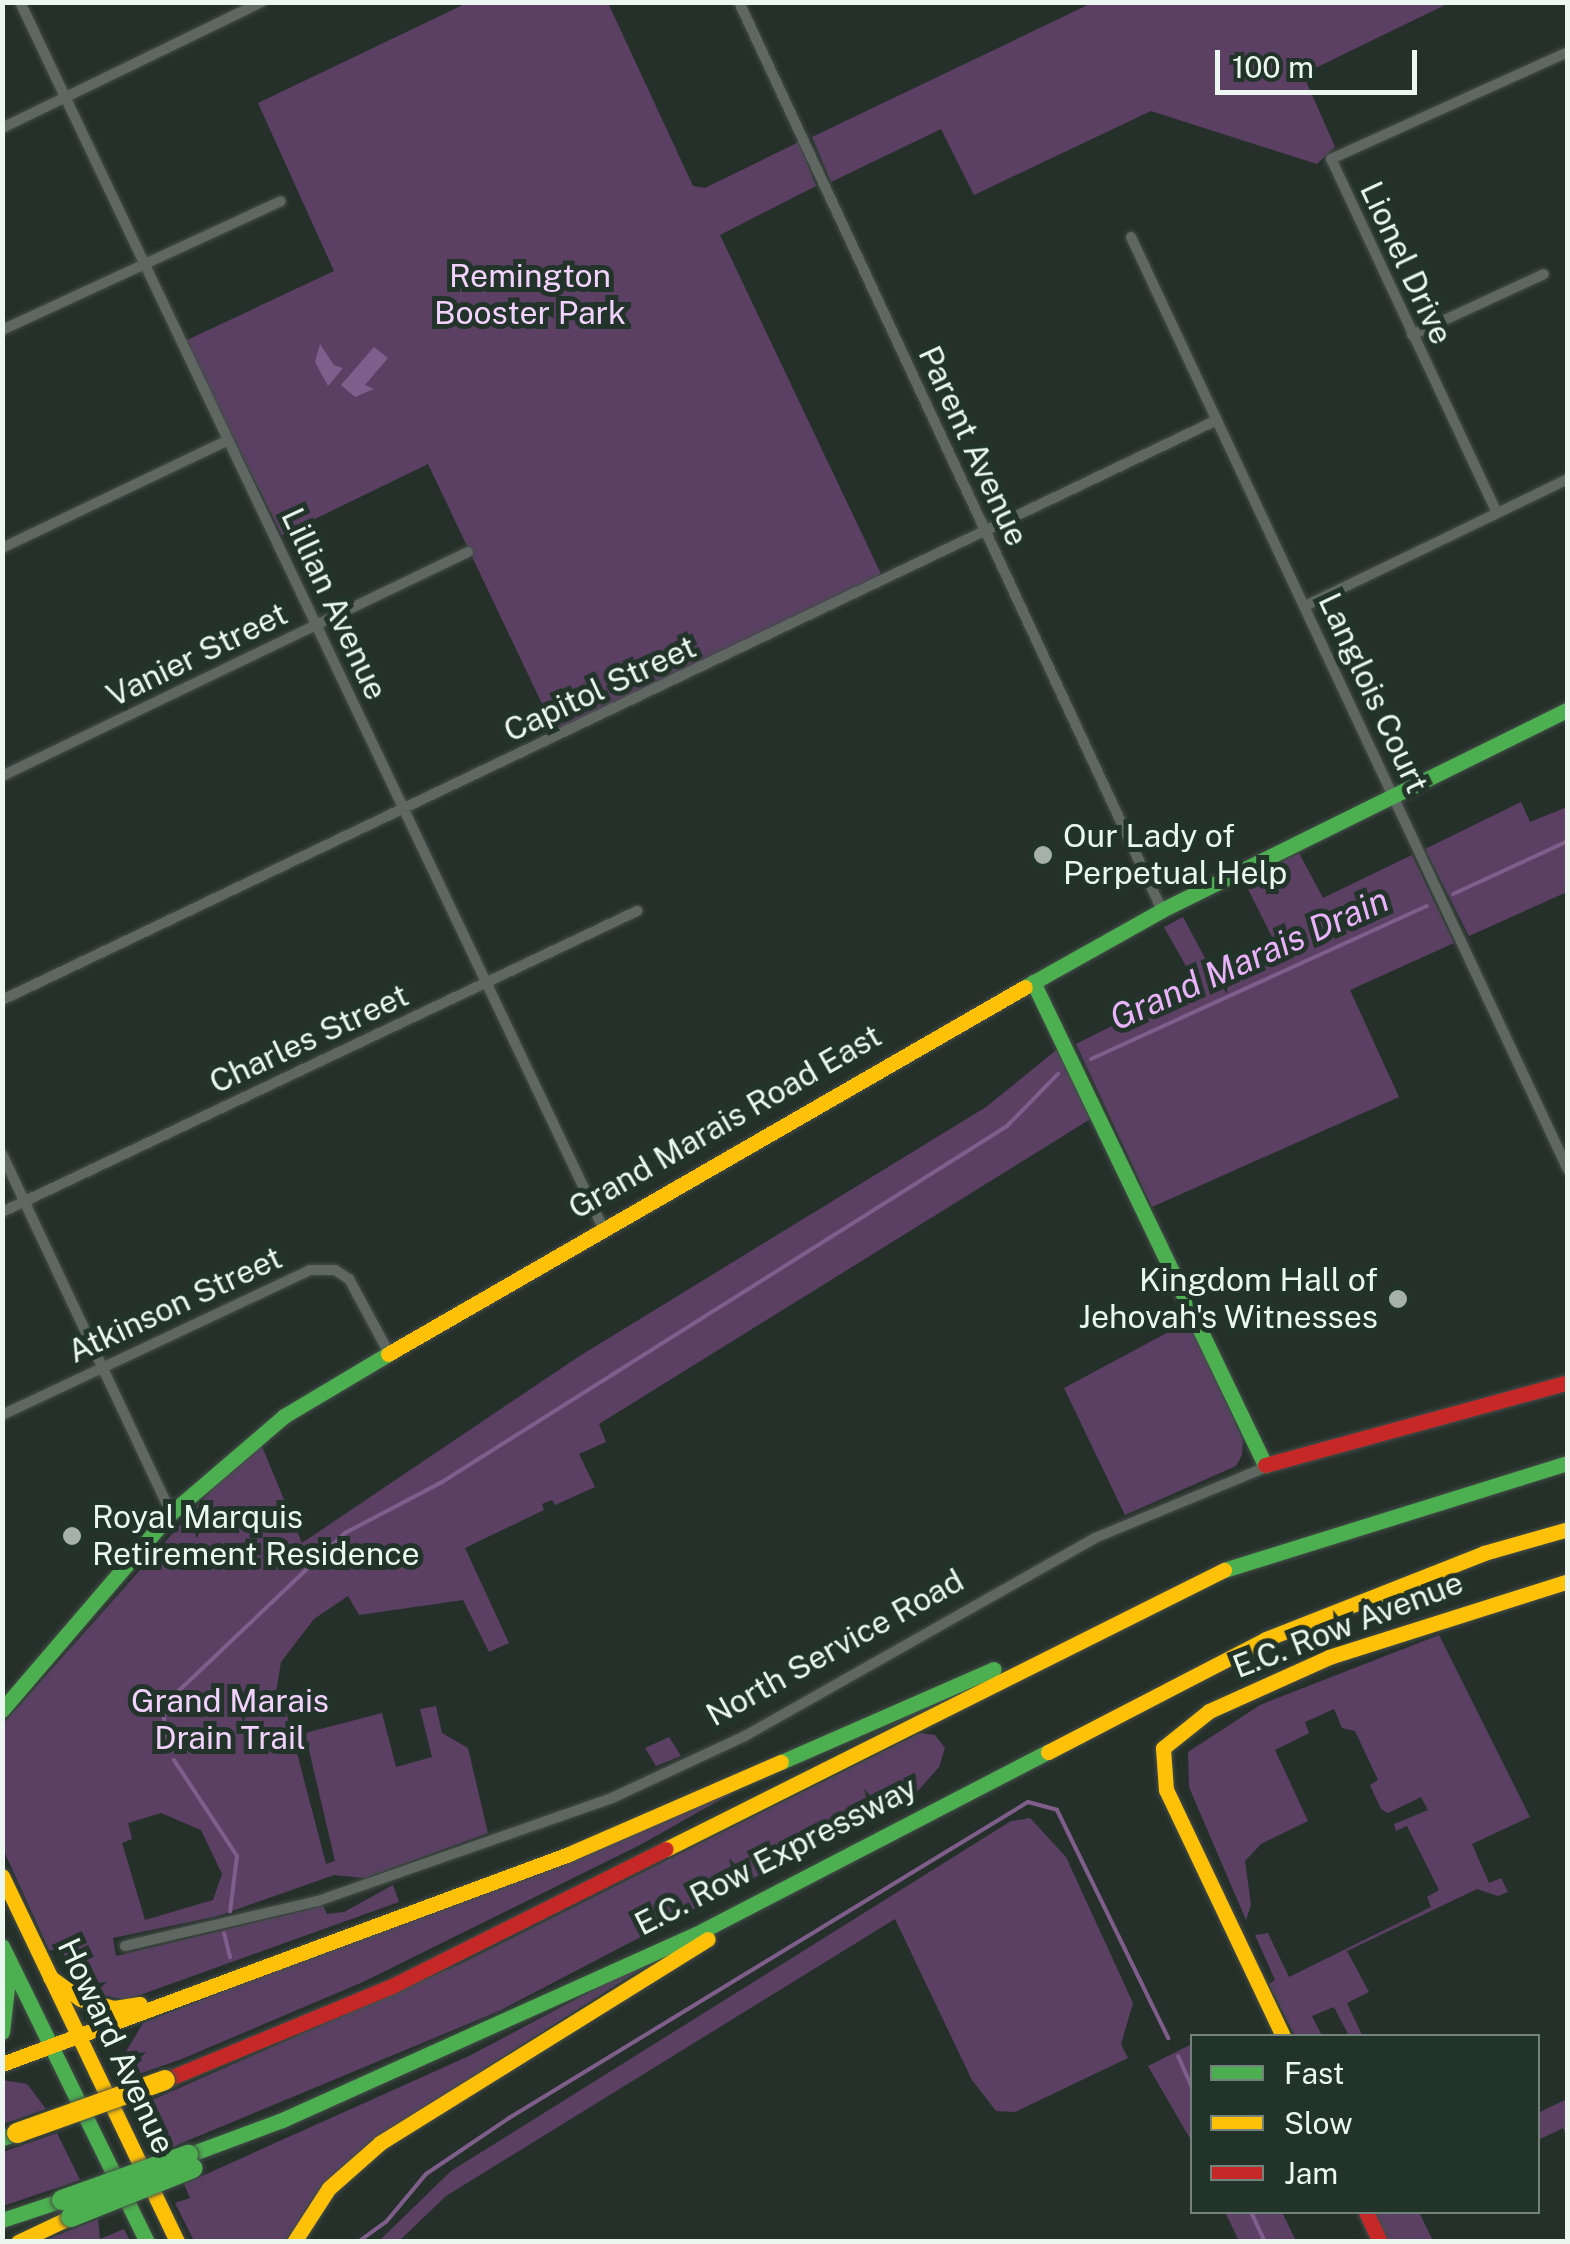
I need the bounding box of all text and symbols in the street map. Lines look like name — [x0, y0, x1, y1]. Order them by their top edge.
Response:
scale bar — [1220, 30, 1422, 92]
text: 100 m — [1232, 49, 1314, 85]
street label: Lionel Drive — [1352, 176, 1460, 350]
park label: Remington Booster Park — [434, 258, 626, 333]
street label: Parent Avenue — [910, 340, 1036, 552]
street label: Lillian Avenue — [273, 502, 395, 706]
street label: Langlois Court — [1310, 587, 1436, 799]
street label: Vanier Street — [100, 595, 294, 715]
street label: Capitol Street — [498, 628, 702, 750]
place label: Our Lady of Perpetual Help — [1063, 818, 1287, 893]
marker: Our Lady of Perpetual Help — [1032, 844, 1054, 866]
water label: Grand Marais Drain — [1103, 879, 1395, 1039]
street label: Charles Street — [203, 976, 415, 1102]
street label: Grand Marais Road East — [562, 1017, 888, 1227]
street label: Atkinson Street — [62, 1239, 288, 1371]
place label: Kingdom Hall of Jehovah's Witnesses — [1078, 1262, 1378, 1337]
marker: Kingdom Hall of Jehovah's Witnesses — [1387, 1288, 1409, 1310]
place label: Royal Marquis Retirement Residence — [92, 1499, 420, 1574]
marker: Royal Marquis Retirement Residence — [61, 1525, 83, 1547]
street label: North Service Road — [700, 1561, 970, 1735]
street label: E.C. Row Avenue — [1227, 1563, 1469, 1687]
park label: Grand Marais Drain Trail — [131, 1683, 329, 1758]
street label: E.C. Row Expressway — [628, 1768, 924, 1944]
street label: Howard Avenue — [49, 1932, 183, 2160]
legend — [1190, 2034, 1540, 2214]
text: Fast — [1284, 2055, 1344, 2091]
text: Slow — [1284, 2105, 1353, 2141]
text: Jam — [1284, 2155, 1338, 2191]

